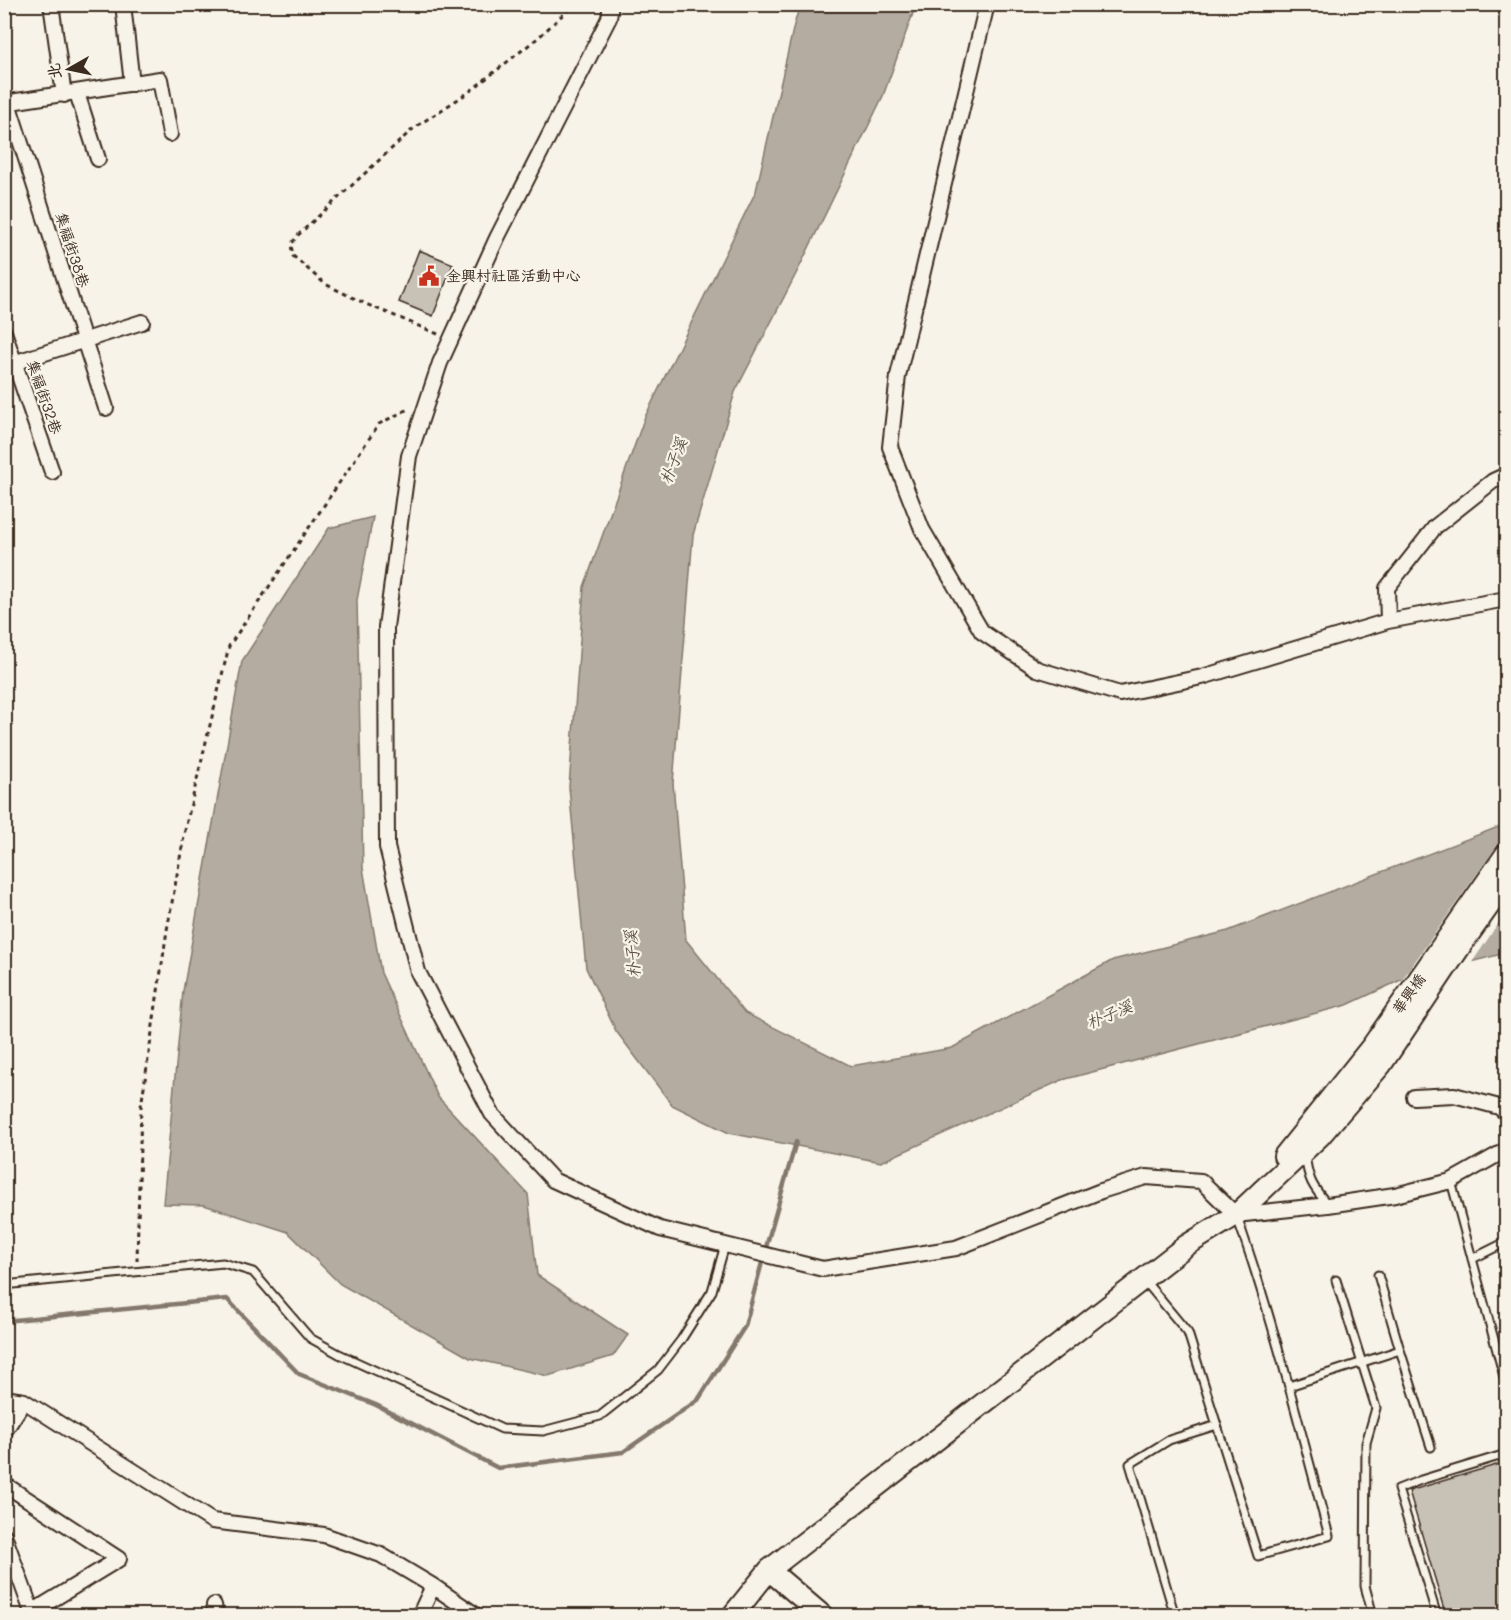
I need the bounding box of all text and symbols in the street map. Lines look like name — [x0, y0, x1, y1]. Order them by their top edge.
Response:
north arrow — [39, 39, 99, 99]
text: 北 — [42, 62, 65, 81]
street label: 集福街38巷 — [51, 210, 94, 290]
public building icon: 金興村社區活動中心 — [417, 264, 441, 288]
place label: 金興村社區活動中心 — [446, 265, 581, 285]
street label: 集福街32巷 — [23, 357, 67, 436]
water label: 朴子溪 — [654, 434, 691, 487]
water label: 朴子溪 — [619, 928, 644, 979]
street label: 華興橋 — [1387, 969, 1429, 1018]
water label: 朴子溪 — [1083, 994, 1136, 1033]

